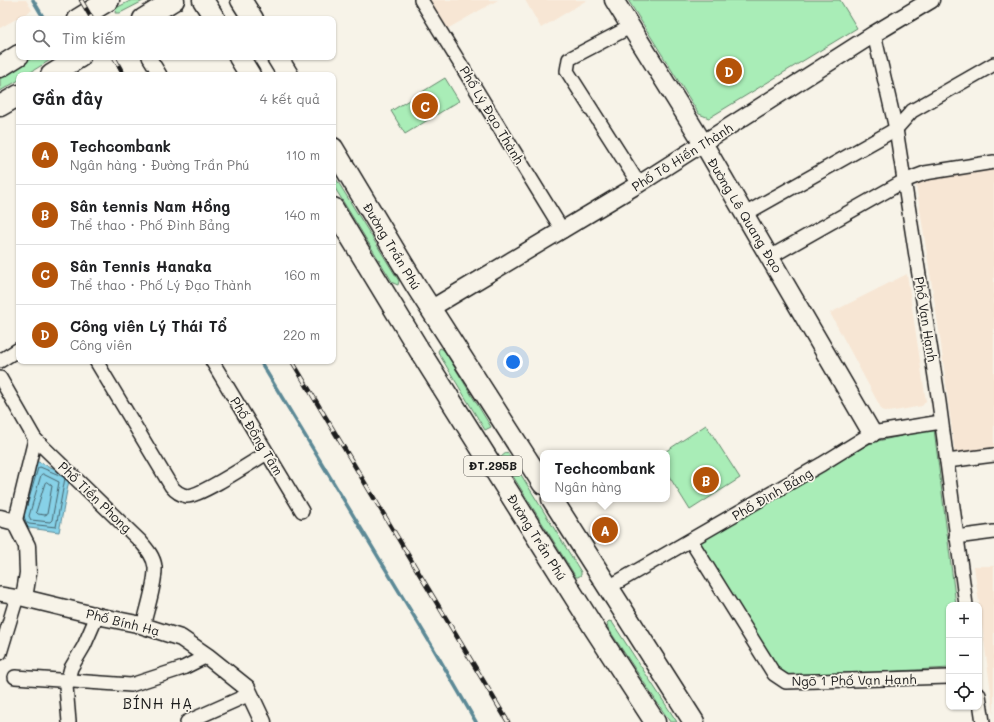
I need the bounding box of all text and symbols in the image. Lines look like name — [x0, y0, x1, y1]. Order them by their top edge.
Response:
search box — [16, 16, 336, 60]
icon: search — [30, 27, 52, 49]
text: Tìm kiếm — [62, 28, 126, 48]
pin: D — [716, 56, 742, 86]
street label: Phố Lý Đạo Thành — [456, 63, 528, 167]
text: Gần đây — [32, 87, 103, 109]
text: 4 kết quả — [260, 90, 320, 107]
pin: C — [412, 91, 438, 121]
street label: Phố Tô Hiến Thành — [628, 119, 735, 195]
text: Techcombank — [70, 136, 171, 156]
text: A — [40, 146, 50, 163]
text: 110 m — [286, 146, 320, 163]
street label: Đường Lê Quang Đạo — [704, 154, 787, 276]
text: Ngân hàng · Đường Trần Phú — [70, 156, 249, 173]
text: Sân tennis Nam Hồng — [70, 196, 230, 216]
street label: Đường Trần Phú — [360, 199, 425, 292]
text: B — [41, 206, 49, 223]
text: 140 m — [284, 206, 320, 223]
text: Thể thao · Phố Đình Bảng — [70, 216, 230, 233]
text: Sân Tennis Hanaka — [70, 256, 212, 276]
text: C — [40, 266, 50, 283]
text: 160 m — [284, 266, 320, 283]
street label: Phố Vạn Hạnh — [911, 275, 942, 363]
text: Thể thao · Phố Lý Đạo Thành — [70, 276, 251, 293]
text: Công viên Lý Thái Tổ — [70, 316, 227, 336]
text: D — [40, 326, 50, 343]
text: 220 m — [283, 326, 320, 343]
text: Công viên — [70, 336, 132, 353]
your location — [503, 352, 523, 372]
street label: Phố Đồng Tâm — [227, 393, 288, 478]
popup — [540, 450, 670, 502]
road number: ĐT.295B — [464, 456, 522, 476]
street label: Phố Tiền Phong — [55, 457, 136, 536]
text: Techcombank — [555, 458, 655, 478]
street label: Phố Đình Bảng — [728, 464, 815, 523]
pin: B — [693, 465, 719, 495]
text: Ngân hàng — [555, 478, 621, 495]
street label: Đường Trần Phú — [504, 490, 571, 583]
pin: A — [592, 515, 618, 545]
map controls — [946, 602, 982, 710]
button: + — [946, 602, 982, 638]
street label: Phố Bính Hạ — [84, 604, 162, 639]
button: − — [946, 638, 982, 674]
street label: Ngõ 1 Phố Vạn Hạnh — [791, 670, 917, 689]
button: locate — [946, 674, 982, 710]
district label: BÍNH HẠ — [123, 693, 193, 713]

